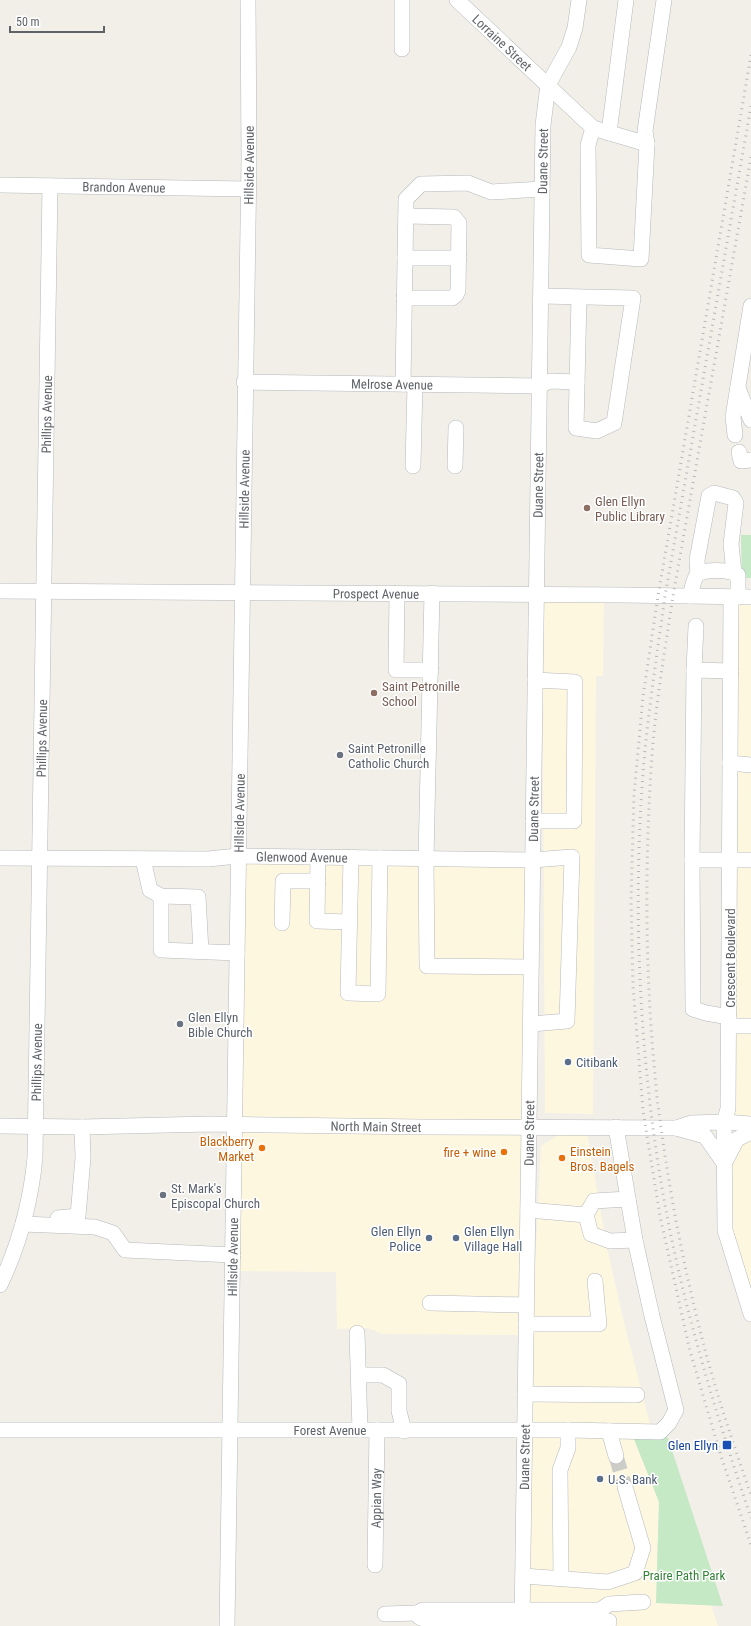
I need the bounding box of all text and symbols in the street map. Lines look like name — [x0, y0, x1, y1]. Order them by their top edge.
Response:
scale bar — [10, 8, 104, 34]
street label: Lorraine Street — [470, 11, 535, 74]
text: 50 m — [16, 15, 40, 29]
street label: Hillside Avenue — [241, 126, 257, 205]
street label: Duane Street — [535, 128, 550, 194]
street label: Brandon Avenue — [82, 179, 166, 195]
street label: Phillips Avenue — [38, 375, 55, 454]
street label: Melrose Avenue — [351, 376, 433, 392]
street label: Hillside Avenue — [236, 450, 252, 529]
street label: Duane Street — [530, 452, 546, 518]
place label: Glen Ellyn Public Library — [595, 494, 665, 524]
marker: Glen Ellyn Public Library — [582, 503, 592, 513]
street label: Prospect Avenue — [333, 586, 419, 601]
place label: Saint Petronille School — [382, 679, 460, 709]
marker: Saint Petronille School — [369, 688, 379, 698]
street label: Phillips Avenue — [33, 699, 50, 778]
place label: Saint Petronille Catholic Church — [348, 741, 429, 771]
marker: Saint Petronille Catholic Church — [335, 750, 345, 760]
street label: Hillside Avenue — [231, 774, 247, 853]
street label: Duane Street — [525, 776, 541, 842]
street label: Glenwood Avenue — [256, 849, 348, 865]
street label: Crescent Boulevard — [723, 908, 738, 1008]
place label: Glen Ellyn Bible Church — [188, 1010, 253, 1040]
marker: Glen Ellyn Bible Church — [175, 1019, 185, 1029]
street label: Phillips Avenue — [28, 1023, 45, 1102]
place label: Citibank — [576, 1055, 618, 1070]
marker: Citibank — [563, 1057, 573, 1067]
street label: Duane Street — [521, 1100, 537, 1166]
street label: North Main Street — [330, 1118, 422, 1134]
place label: Blackberry Market — [200, 1134, 255, 1164]
marker: Blackberry Market — [257, 1143, 267, 1153]
place label: Einstein Bros. Bagels — [570, 1144, 635, 1174]
place label: fire + wine — [443, 1145, 496, 1160]
marker: fire + wine — [499, 1147, 509, 1157]
marker: Einstein Bros. Bagels — [557, 1153, 567, 1163]
place label: St. Mark's Episcopal Church — [171, 1181, 260, 1211]
marker: St. Mark's Episcopal Church — [158, 1190, 168, 1200]
street label: Hillside Avenue — [224, 1217, 241, 1297]
place label: Glen Ellyn Police — [371, 1224, 421, 1254]
place label: Glen Ellyn Village Hall — [464, 1224, 522, 1254]
marker: Glen Ellyn Police — [424, 1233, 434, 1243]
marker: Glen Ellyn Village Hall — [451, 1233, 461, 1243]
street label: Forest Avenue — [294, 1423, 366, 1438]
street label: Duane Street — [516, 1424, 532, 1490]
place label: Glen Ellyn — [668, 1438, 718, 1453]
marker: Glen Ellyn — [721, 1439, 733, 1451]
street label: Appian Way — [368, 1467, 384, 1528]
place label: U.S. Bank — [608, 1472, 658, 1487]
marker: U.S. Bank — [595, 1474, 605, 1484]
park label: Praire Path Park — [643, 1568, 725, 1583]

